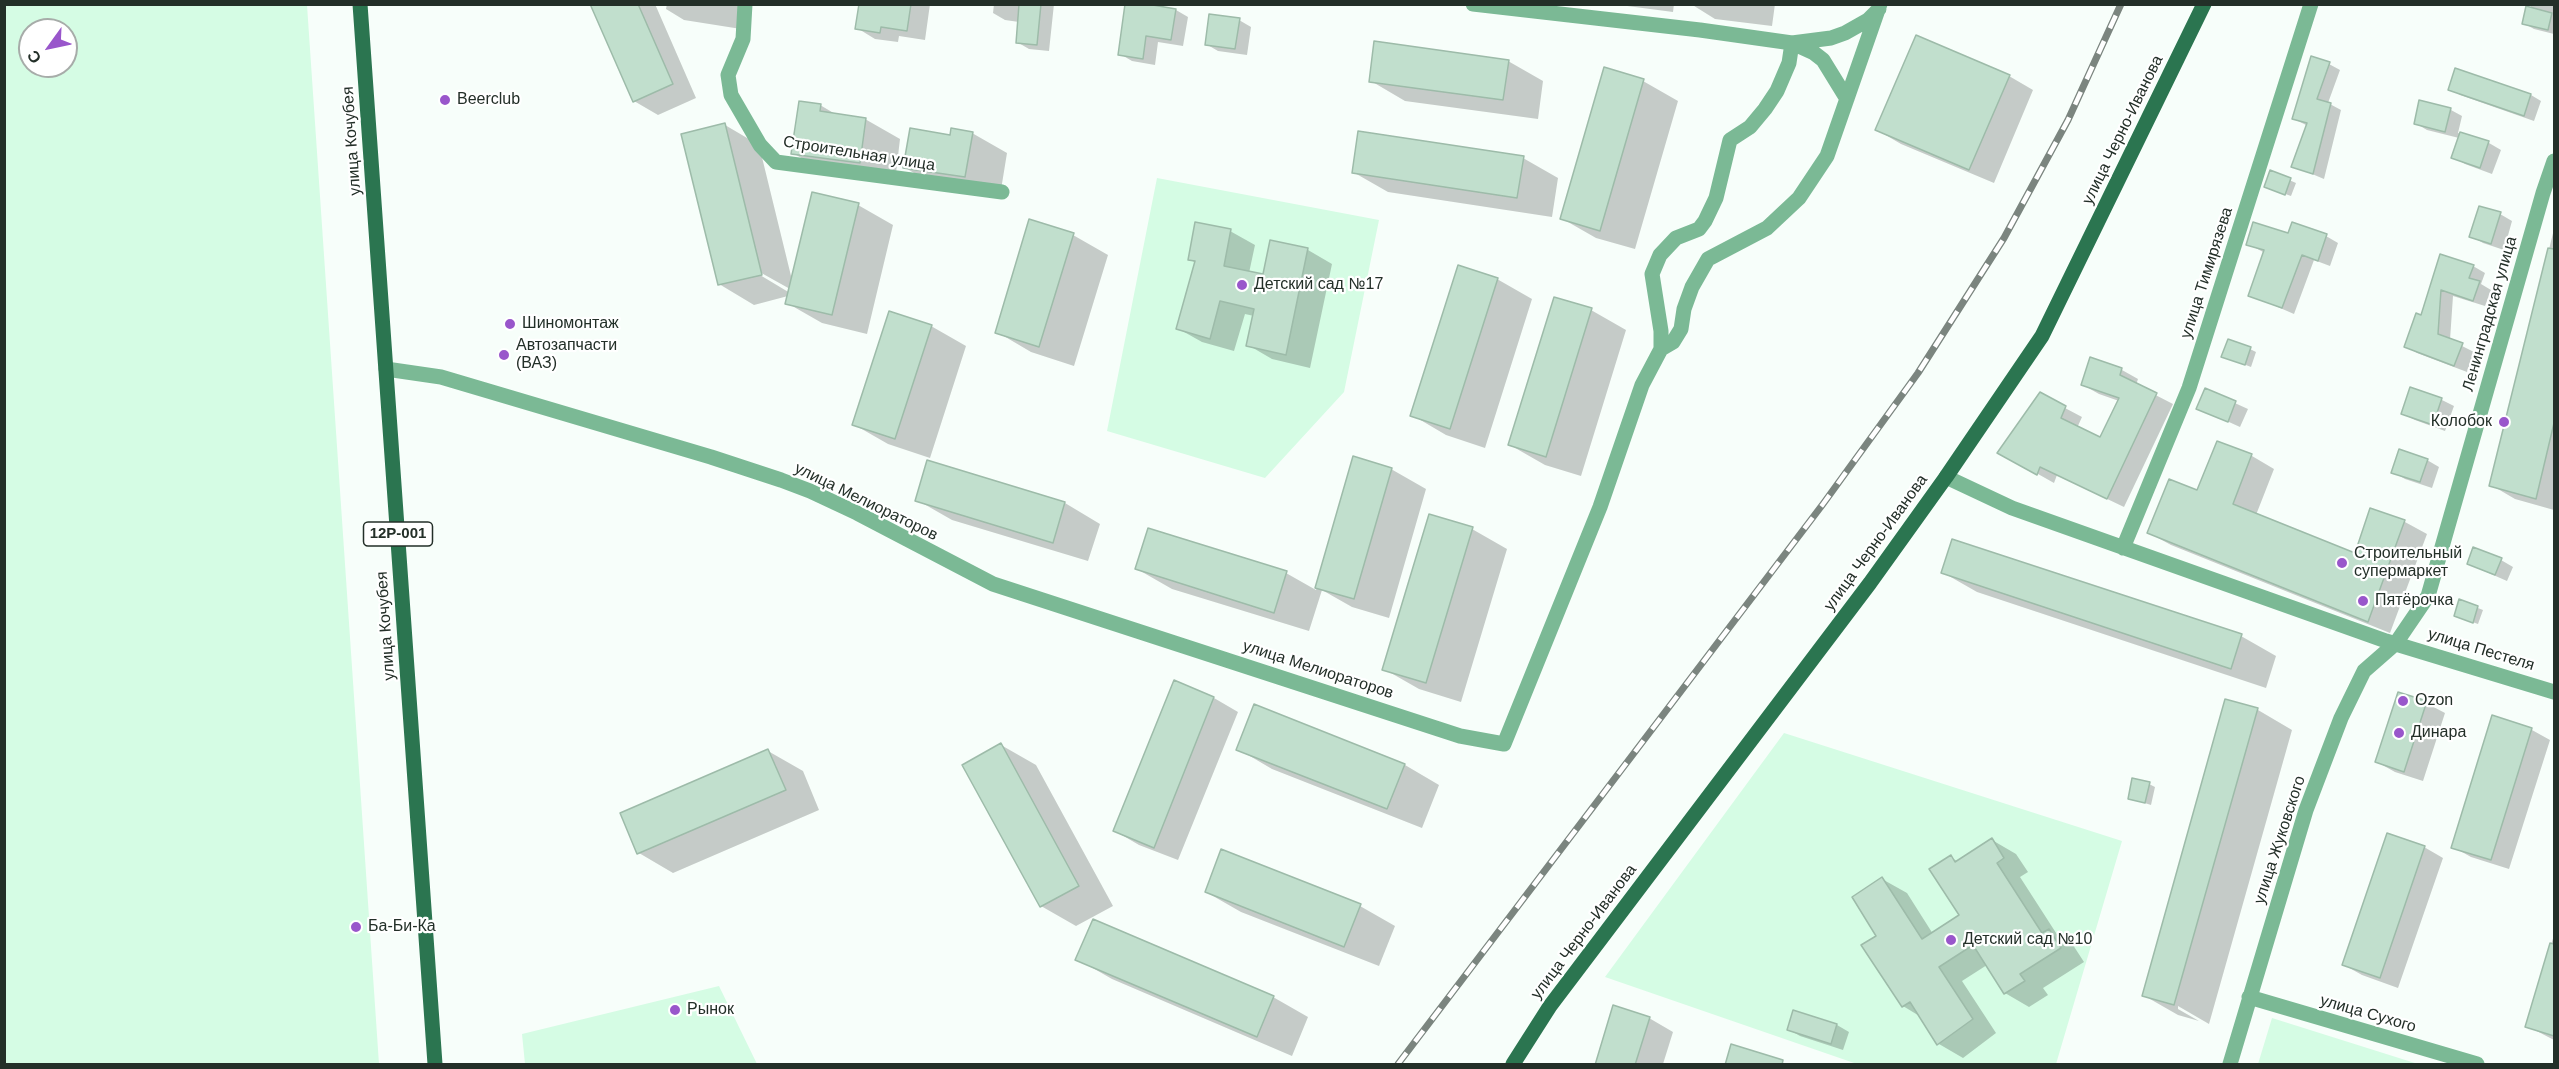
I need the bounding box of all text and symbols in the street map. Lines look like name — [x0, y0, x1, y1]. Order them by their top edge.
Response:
north arrow — [18, 18, 78, 78]
text: С — [24, 48, 44, 66]
street label: улица Черно-Иванова — [2079, 52, 2167, 208]
street label: улица Кочубея — [339, 86, 365, 196]
place label: Beerclub — [457, 90, 520, 110]
marker: Beerclub — [438, 93, 452, 107]
street label: Строительная улица — [782, 133, 936, 175]
street label: улица Тимирязева — [2177, 205, 2237, 341]
street label: Ленинградская улица — [2459, 234, 2521, 394]
place label: Детский сад №17 — [1254, 275, 1383, 295]
marker: Детский сад №17 — [1235, 278, 1249, 292]
place label: Шиномонтаж — [522, 314, 619, 334]
marker: Шиномонтаж — [503, 317, 517, 331]
place label: Автозапчасти (ВАЗ) — [516, 336, 617, 374]
marker: Автозапчасти (ВАЗ) — [497, 348, 511, 362]
place label: Колобок — [2431, 412, 2492, 432]
marker: Колобок — [2497, 415, 2511, 429]
street label: улица Мелиораторов — [791, 459, 941, 545]
street label: улица Черно-Иванова — [1820, 471, 1932, 615]
road number: 12Р-001 — [364, 522, 432, 546]
place label: Строительный супермаркет — [2354, 544, 2462, 582]
marker: Строительный супермаркет — [2335, 556, 2349, 570]
street label: улица Кочубея — [373, 571, 399, 681]
place label: Пятёрочка — [2375, 591, 2453, 611]
marker: Пятёрочка — [2356, 594, 2370, 608]
street label: улица Пестеля — [2425, 625, 2537, 675]
street label: улица Мелиораторов — [1240, 637, 1396, 703]
place label: Ozon — [2415, 691, 2453, 711]
marker: Ozon — [2396, 694, 2410, 708]
place label: Динара — [2411, 723, 2466, 743]
marker: Динара — [2392, 726, 2406, 740]
street label: улица Жуковского — [2250, 773, 2310, 907]
street label: улица Черно-Иванова — [1527, 861, 1641, 1003]
place label: Ба-Би-Ка — [368, 917, 436, 937]
marker: Ба-Би-Ка — [349, 920, 363, 934]
place label: Детский сад №10 — [1963, 930, 2092, 950]
marker: Детский сад №10 — [1944, 933, 1958, 947]
street label: улица Сухого — [2318, 991, 2418, 1037]
place label: Рынок — [687, 1000, 734, 1020]
marker: Рынок — [668, 1003, 682, 1017]

